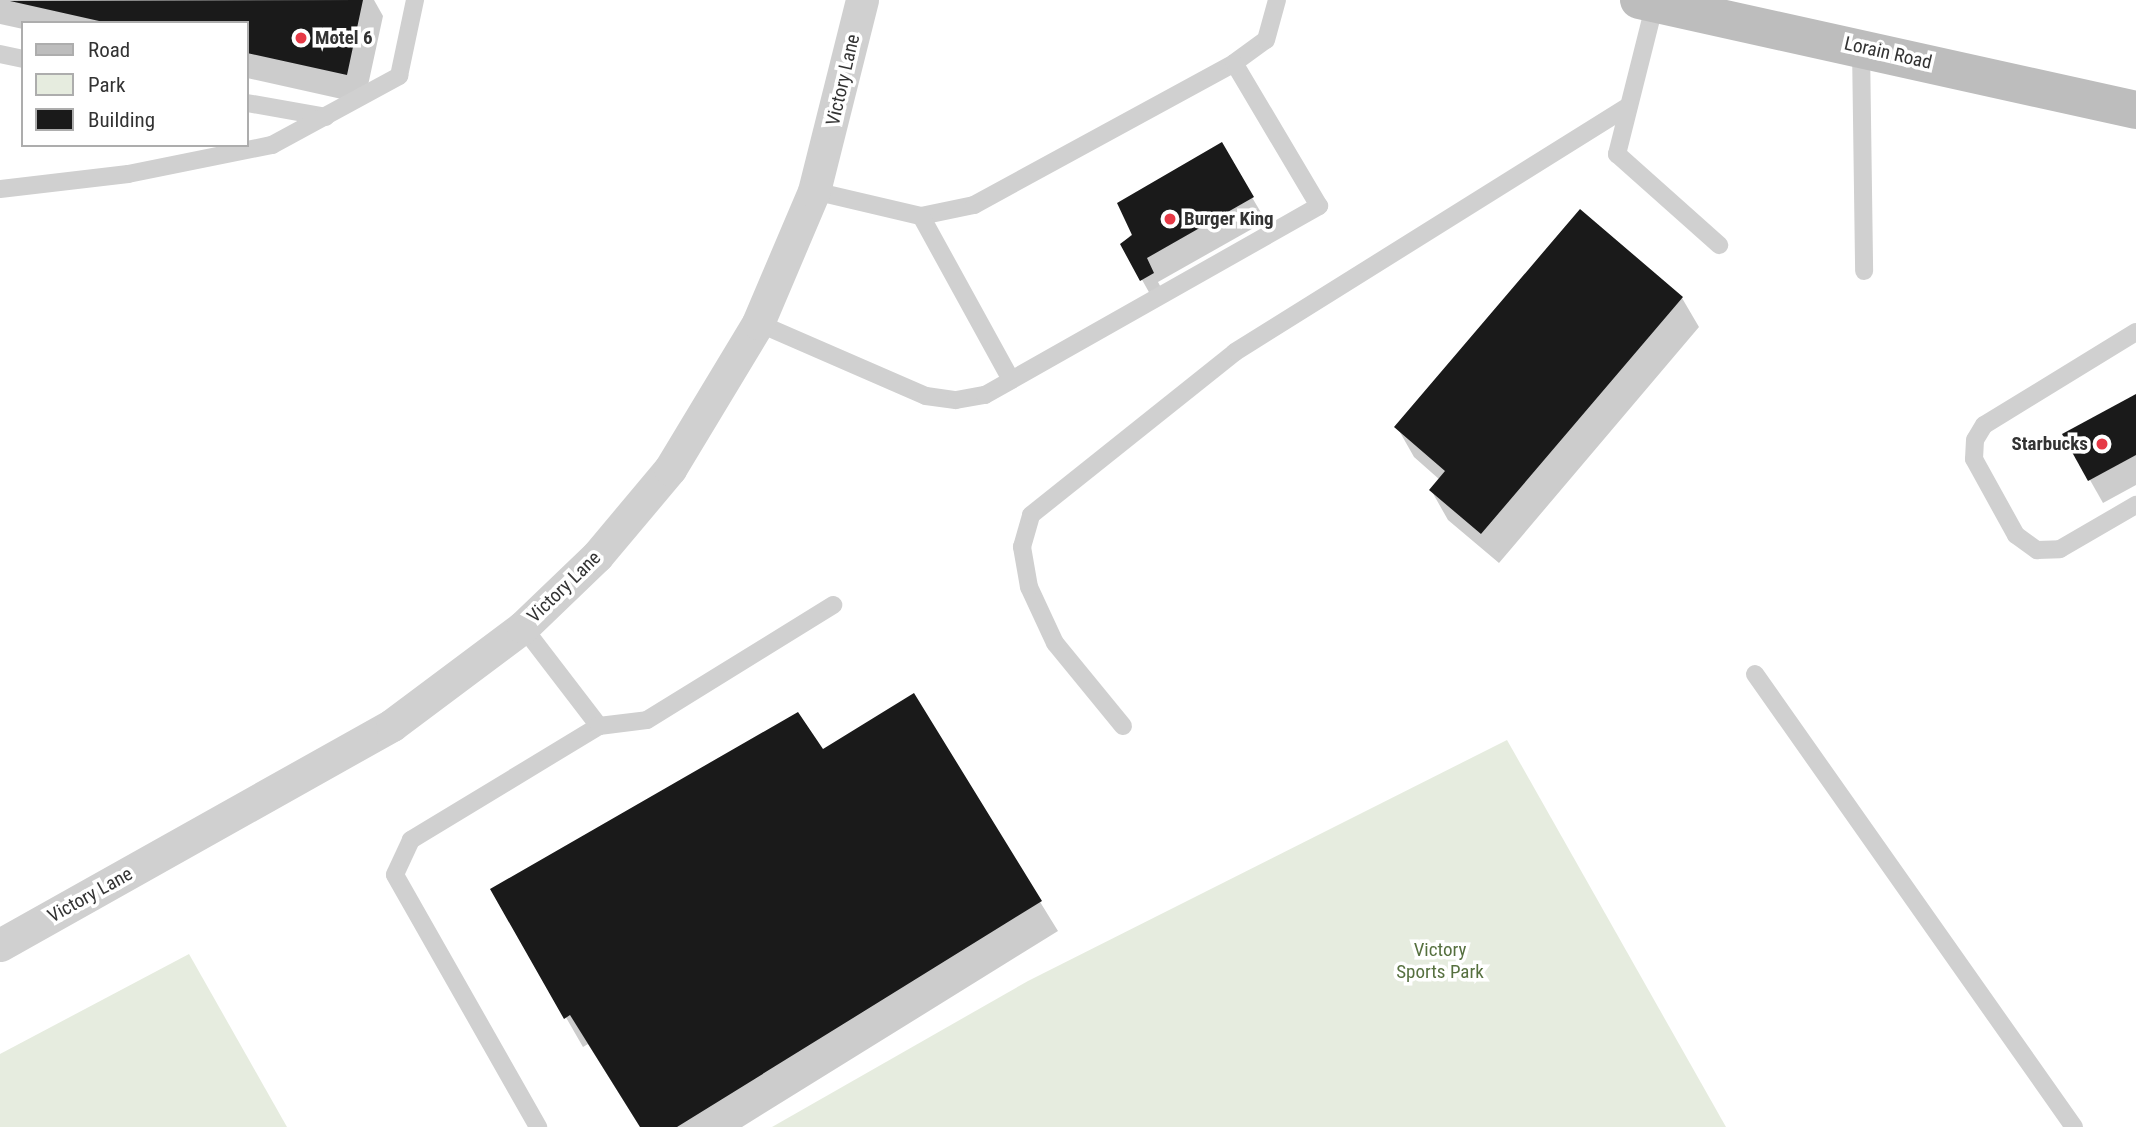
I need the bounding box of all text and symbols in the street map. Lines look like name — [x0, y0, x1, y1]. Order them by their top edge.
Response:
legend — [21, 21, 248, 147]
place label: Motel 6 — [315, 27, 373, 49]
marker: Motel 6 — [293, 30, 309, 46]
street label: Victory Lane — [821, 32, 865, 128]
street label: Lorain Road — [1842, 32, 1934, 74]
text: Road — [88, 38, 130, 62]
text: Park — [88, 73, 125, 97]
text: Building — [88, 108, 155, 132]
place label: Burger King — [1184, 208, 1274, 230]
marker: Burger King — [1162, 211, 1178, 227]
place label: Starbucks — [2011, 433, 2088, 455]
marker: Starbucks — [2094, 436, 2110, 452]
street label: Victory Lane — [523, 546, 605, 628]
street label: Victory Lane — [44, 862, 136, 928]
park label: Victory Sports Park — [1396, 939, 1484, 983]

